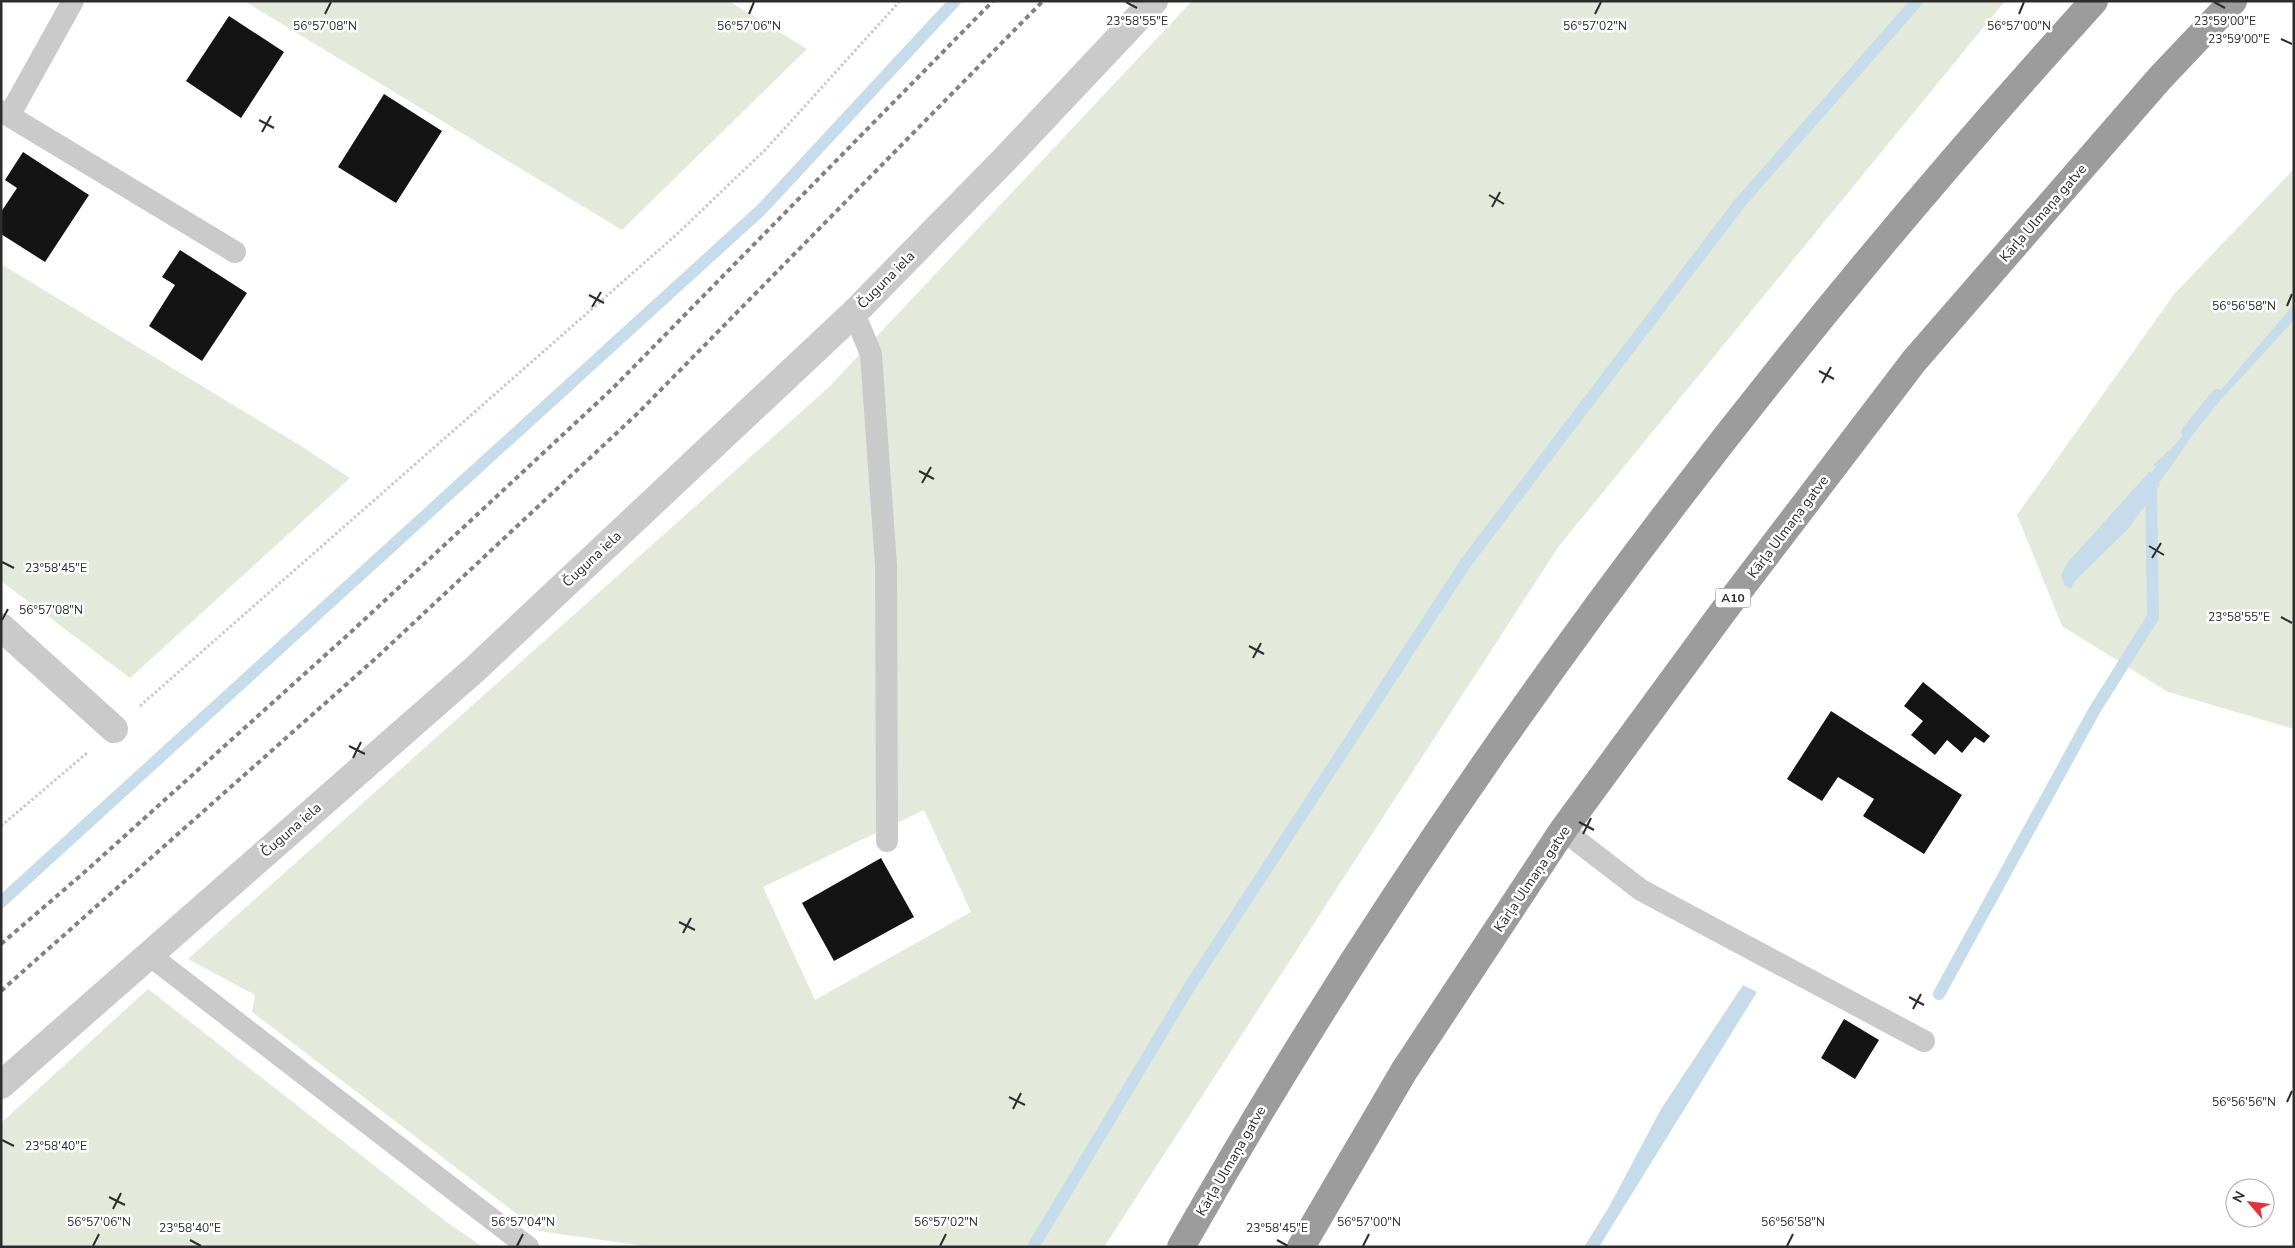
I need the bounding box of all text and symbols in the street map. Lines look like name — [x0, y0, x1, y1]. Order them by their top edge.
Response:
text: 23°58'55"E — [1106, 13, 1168, 29]
text: 23°59'00"E — [2194, 13, 2256, 29]
text: 56°57'08"N — [293, 18, 357, 34]
text: 56°57'06"N — [717, 18, 781, 34]
text: 56°57'02"N — [1563, 18, 1627, 34]
text: 56°57'00"N — [1987, 18, 2051, 34]
text: 23°59'00"E — [2208, 31, 2270, 47]
street label: Kārļa Ulmaņa gatve — [1995, 160, 2091, 266]
street label: Čuguna iela — [853, 247, 919, 313]
text: 56°56'58"N — [2212, 298, 2276, 314]
street label: Kārļa Ulmaņa gatve — [1743, 472, 1833, 582]
street label: Čuguna iela — [558, 527, 626, 591]
text: 23°58'45"E — [25, 560, 87, 576]
road number: A10 — [1716, 588, 1750, 608]
text: 56°57'08"N — [19, 602, 83, 618]
text: 23°58'55"E — [2208, 609, 2270, 625]
street label: Čuguna iela — [257, 798, 325, 862]
street label: Kārļa Ulmaņa gatve — [1489, 822, 1575, 936]
text: 56°56'56"N — [2212, 1094, 2276, 1110]
street label: Kārļa Ulmaņa gatve — [1192, 1102, 1270, 1220]
text: 23°58'40"E — [25, 1138, 87, 1154]
north arrow — [2225, 1178, 2275, 1228]
text: N — [2228, 1188, 2250, 1206]
text: 56°57'06"N — [67, 1214, 131, 1230]
text: 56°57'04"N — [491, 1214, 555, 1230]
text: 56°57'02"N — [914, 1214, 978, 1230]
text: 56°57'00"N — [1337, 1214, 1401, 1230]
text: 56°56'58"N — [1761, 1214, 1825, 1230]
text: 23°58'40"E — [159, 1220, 221, 1236]
text: 23°58'45"E — [1246, 1220, 1308, 1236]

